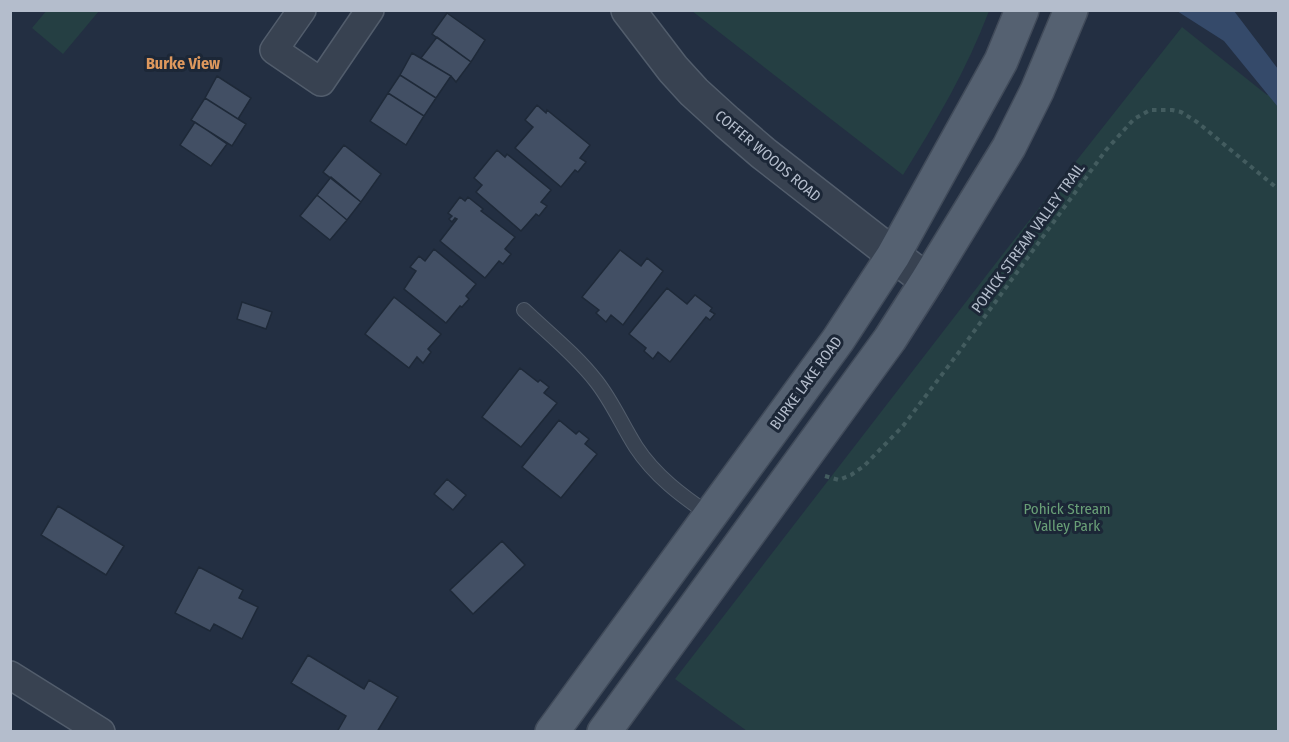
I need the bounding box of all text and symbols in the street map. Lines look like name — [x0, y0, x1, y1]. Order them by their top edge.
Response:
district label: Burke View — [146, 54, 220, 73]
street label: COFFER WOODS ROAD — [712, 107, 824, 205]
street label: POHICK STREAM VALLEY TRAIL — [968, 159, 1089, 316]
street label: BURKE LAKE ROAD — [766, 333, 846, 433]
park label: Pohick Stream Valley Park — [1023, 500, 1111, 535]

